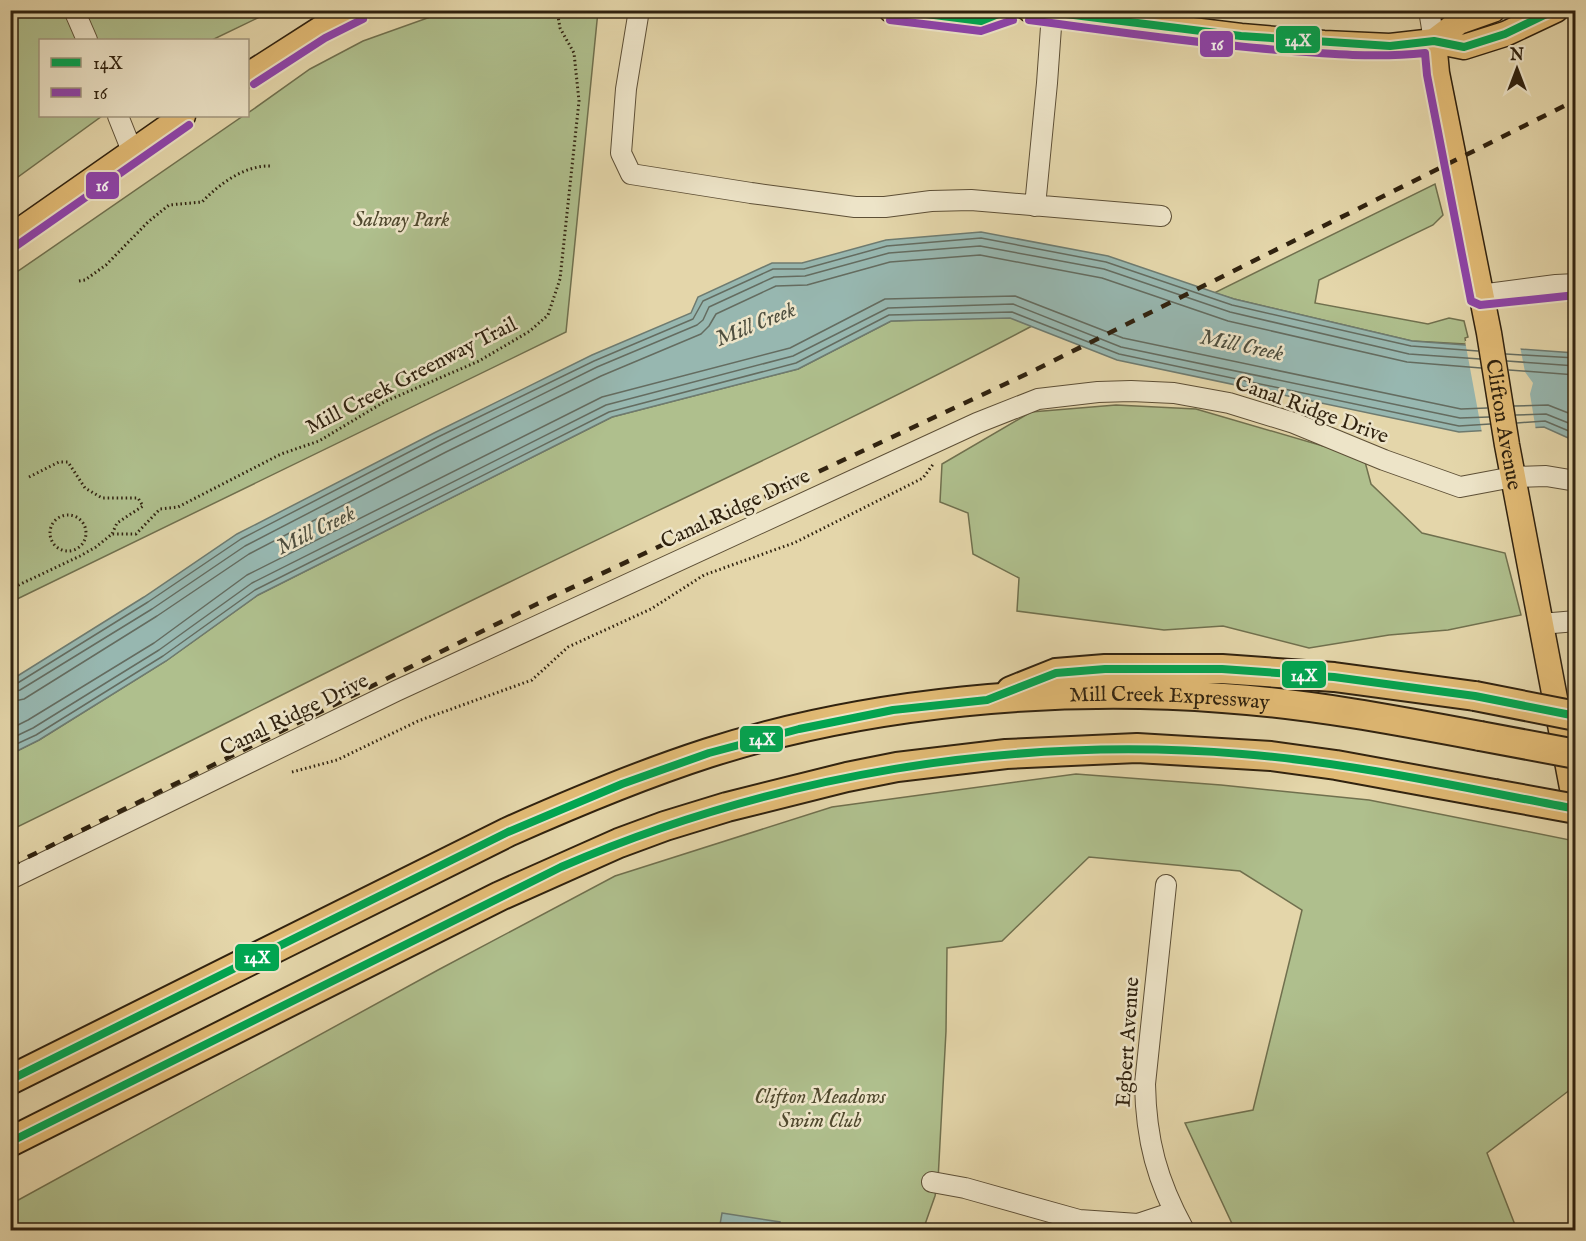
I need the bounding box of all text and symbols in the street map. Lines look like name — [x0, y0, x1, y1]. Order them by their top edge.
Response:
line badge: 14X — [1275, 25, 1321, 54]
line badge: 16 — [1199, 30, 1234, 58]
text: 14X — [1285, 32, 1312, 52]
text: 16 — [1211, 36, 1225, 56]
legend — [39, 39, 249, 117]
north arrow — [1487, 39, 1547, 99]
text: N — [1509, 46, 1524, 66]
text: 14X — [93, 53, 124, 76]
text: 16 — [93, 83, 108, 106]
line badge: 16 — [85, 171, 120, 200]
text: 16 — [96, 177, 110, 197]
park label: Salway Park — [353, 207, 450, 234]
water label: Mill Creek — [711, 296, 800, 354]
street label: Mill Creek Greenway Trail — [302, 311, 522, 441]
water label: Mill Creek — [1197, 323, 1286, 368]
street label: Clifton Avenue — [1478, 357, 1527, 493]
street label: Canal Ridge Drive — [1231, 370, 1392, 451]
street label: Canal Ridge Drive — [657, 463, 815, 556]
water label: Mill Creek — [272, 500, 360, 562]
line badge: 14X — [1281, 660, 1327, 689]
text: 14X — [1291, 667, 1318, 687]
street label: Canal Ridge Drive — [216, 668, 374, 763]
street label: Mill Creek Expressway — [1069, 682, 1272, 717]
line badge: 14X — [739, 725, 784, 753]
text: 14X — [749, 731, 776, 751]
line badge: 14X — [234, 943, 280, 972]
text: 14X — [244, 949, 271, 969]
street label: Egbert Avenue — [1110, 976, 1147, 1108]
park label: Clifton Meadows Swim Club — [754, 1084, 887, 1135]

